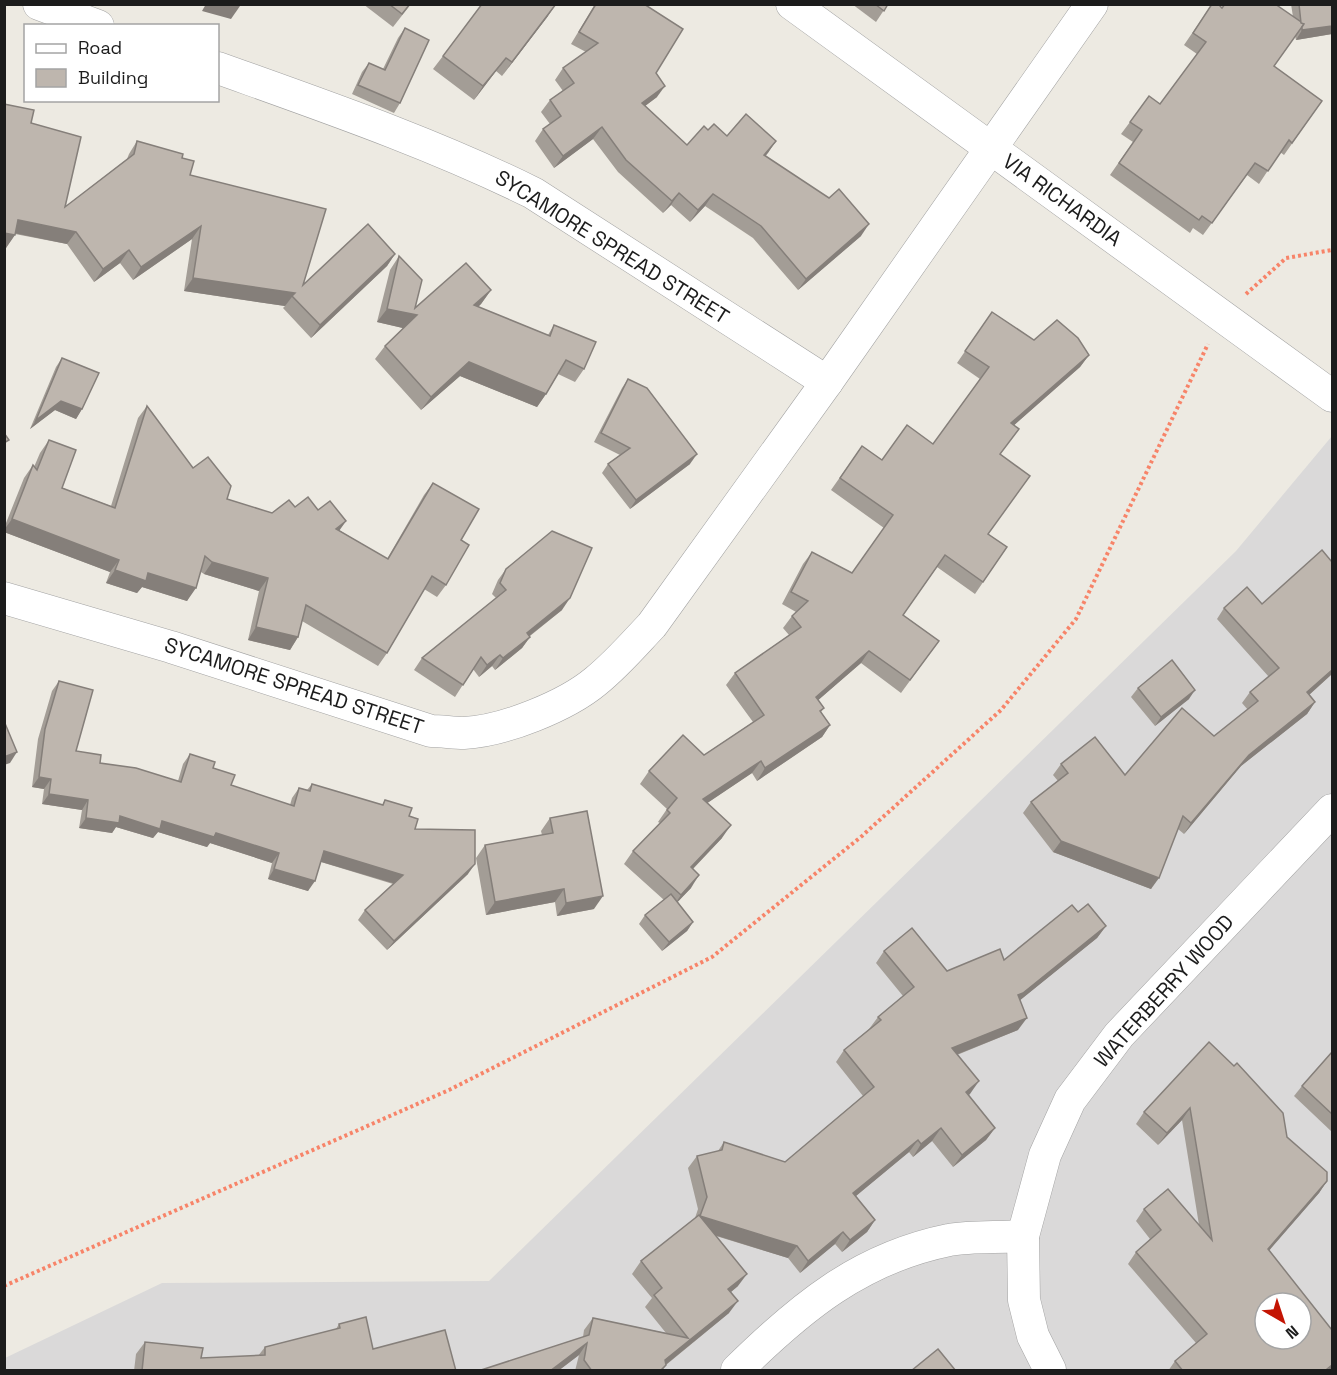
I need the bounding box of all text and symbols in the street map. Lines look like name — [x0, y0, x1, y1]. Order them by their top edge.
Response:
legend — [24, 24, 219, 102]
text: Road — [78, 36, 122, 59]
text: Building — [78, 66, 148, 89]
street label: VIA RICHARDIA — [997, 147, 1127, 252]
street label: SYCAMORE SPREAD STREET — [490, 163, 734, 330]
street label: SYCAMORE SPREAD STREET — [161, 631, 427, 740]
street label: WATERBERRY WOOD — [1088, 909, 1239, 1073]
north arrow — [1253, 1291, 1313, 1351]
text: N — [1281, 1321, 1303, 1344]

